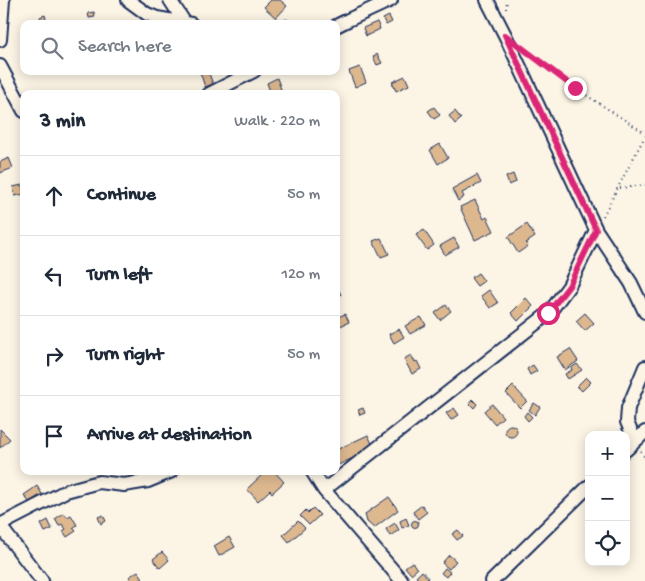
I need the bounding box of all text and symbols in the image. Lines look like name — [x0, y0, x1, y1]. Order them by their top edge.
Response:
search box — [20, 20, 340, 75]
icon: search — [38, 34, 66, 62]
text: Search here — [78, 36, 172, 59]
route end — [564, 77, 587, 100]
text: 3 min — [40, 110, 85, 135]
text: Walk · 220 m — [234, 113, 320, 132]
icon: ahead — [40, 182, 68, 210]
text: Continue — [87, 184, 156, 207]
text: 50 m — [287, 186, 320, 205]
icon: left — [40, 262, 68, 290]
text: Turn left — [87, 264, 151, 287]
text: 120 m — [281, 266, 320, 285]
route start — [537, 302, 560, 325]
icon: right — [40, 342, 68, 370]
text: Turn right — [87, 344, 163, 367]
text: 50 m — [287, 346, 320, 365]
icon: arrive — [40, 422, 68, 450]
text: Arrive at destination — [87, 424, 251, 447]
map controls — [585, 431, 630, 566]
button: + — [585, 431, 630, 476]
button: − — [585, 476, 630, 521]
button: locate — [585, 521, 630, 566]

